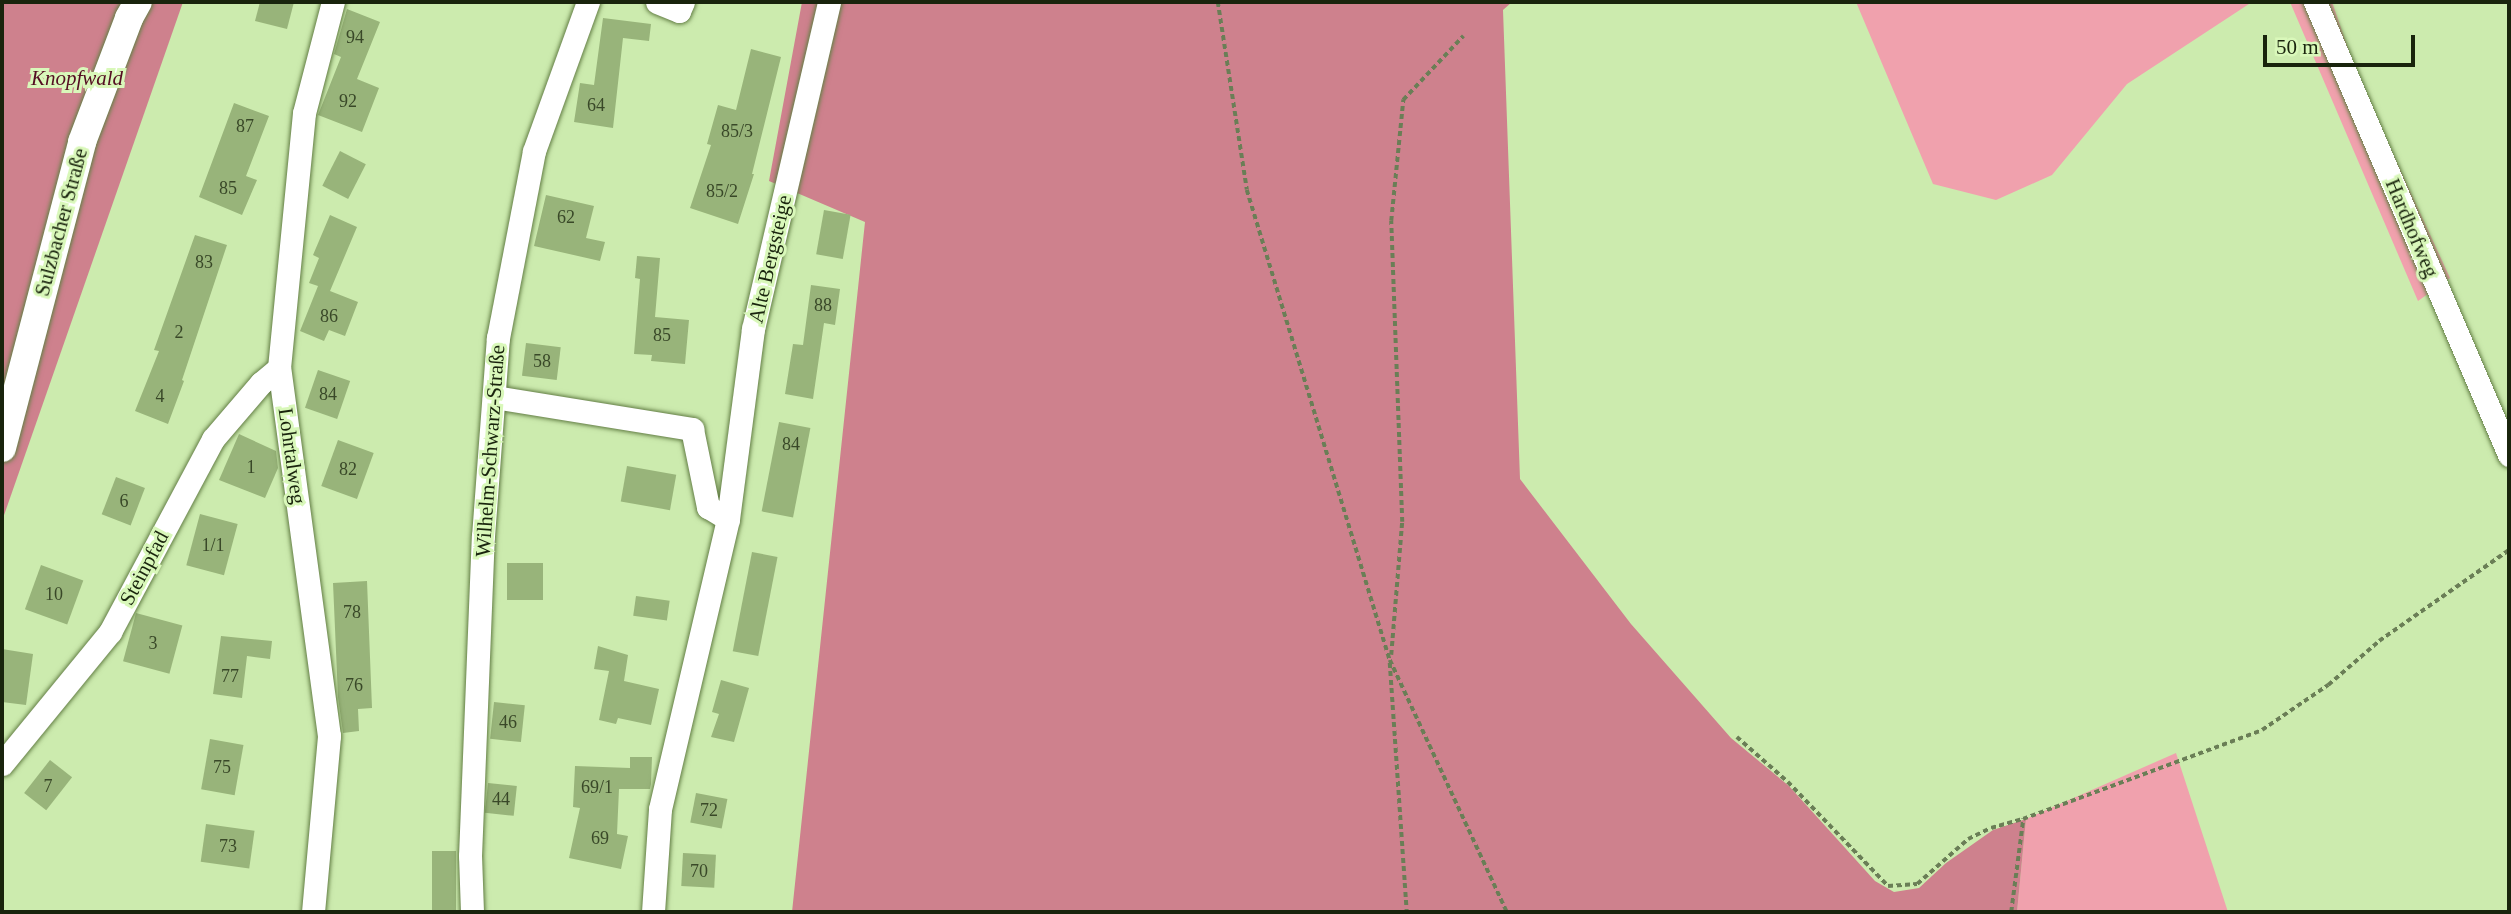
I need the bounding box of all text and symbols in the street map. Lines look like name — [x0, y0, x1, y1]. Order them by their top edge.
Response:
scale bar — [2266, 21, 2418, 65]
house number: 94 — [346, 26, 364, 48]
text: 50 m — [2276, 35, 2319, 59]
park label: Knopfwald — [31, 65, 123, 91]
house number: 92 — [339, 90, 357, 112]
house number: 64 — [587, 94, 605, 116]
house number: 87 — [236, 115, 254, 137]
house number: 85/3 — [721, 120, 753, 142]
street label: Sulzbacher Straße — [29, 145, 93, 299]
street label: Hardhofweg — [2380, 175, 2444, 281]
house number: 85 — [219, 177, 237, 199]
house number: 85/2 — [706, 180, 738, 202]
street label: Alte Bergsteige — [743, 192, 797, 326]
house number: 62 — [557, 206, 575, 228]
house number: 83 — [195, 251, 213, 273]
house number: 88 — [814, 294, 832, 316]
house number: 86 — [320, 305, 338, 327]
house number: 2 — [174, 321, 184, 343]
house number: 85 — [653, 324, 671, 346]
street label: Wilhelm-Schwarz-Straße — [470, 344, 510, 558]
house number: 58 — [533, 350, 551, 372]
house number: 84 — [319, 383, 337, 405]
house number: 4 — [156, 385, 164, 407]
street label: Lohrtalweg — [273, 406, 311, 506]
house number: 84 — [782, 433, 800, 455]
house number: 1 — [246, 456, 256, 478]
house number: 82 — [339, 458, 357, 480]
house number: 6 — [120, 490, 128, 512]
street label: Steinpfad — [114, 527, 174, 609]
house number: 1/1 — [201, 534, 225, 556]
house number: 10 — [45, 583, 63, 605]
house number: 78 — [343, 601, 361, 623]
house number: 3 — [148, 632, 158, 654]
house number: 77 — [221, 665, 239, 687]
house number: 76 — [345, 674, 363, 696]
house number: 46 — [499, 711, 517, 733]
house number: 75 — [213, 756, 231, 778]
house number: 7 — [43, 775, 52, 797]
house number: 69/1 — [581, 776, 613, 798]
house number: 44 — [492, 788, 510, 810]
house number: 72 — [700, 799, 718, 821]
house number: 69 — [591, 827, 609, 849]
house number: 73 — [219, 835, 237, 857]
house number: 70 — [690, 860, 708, 882]

